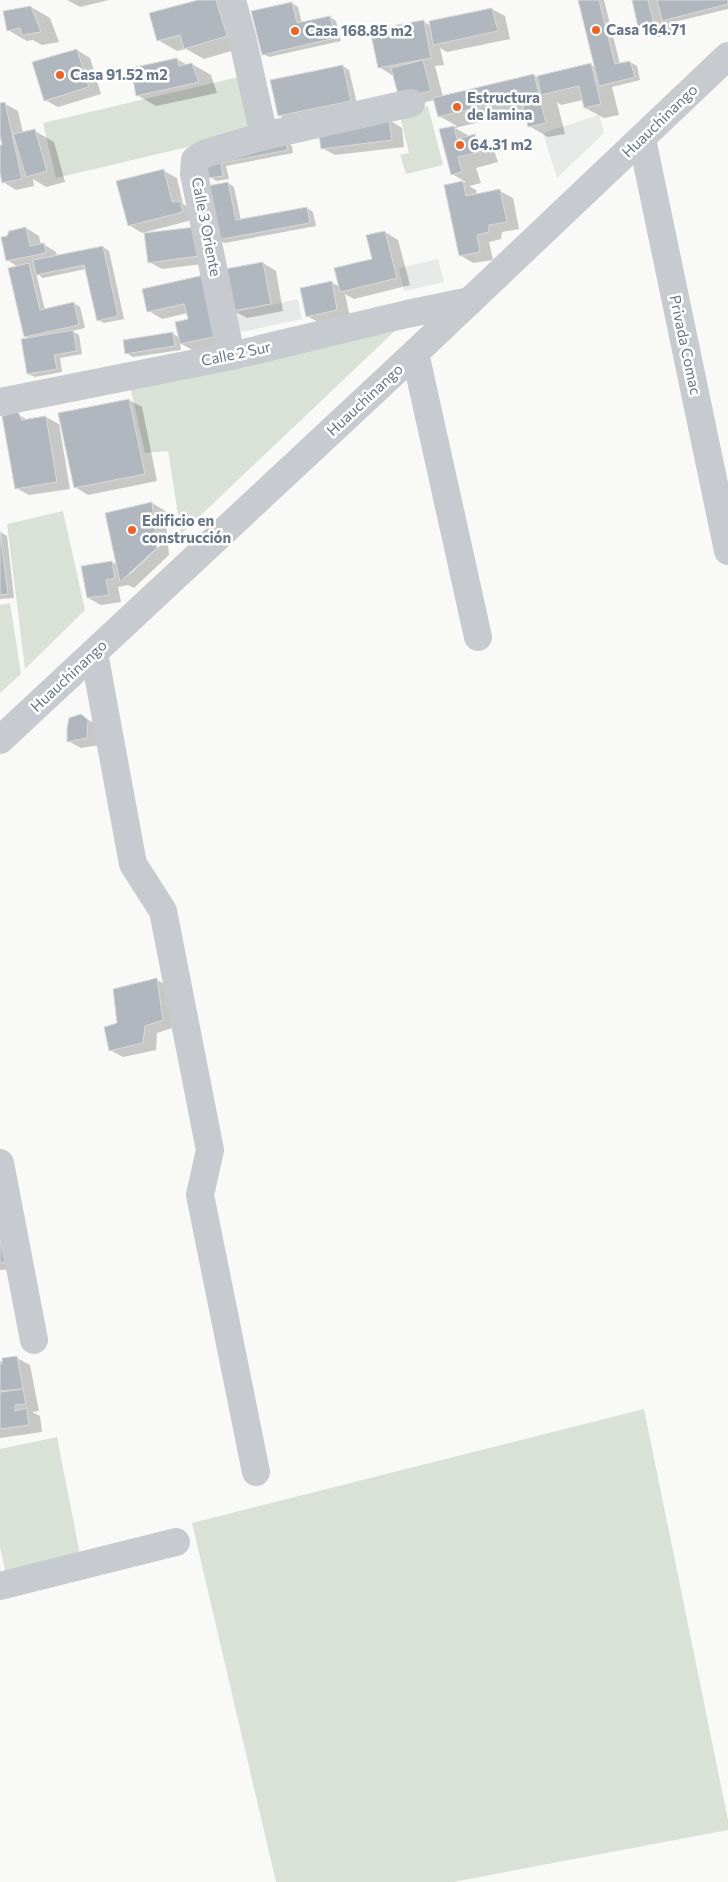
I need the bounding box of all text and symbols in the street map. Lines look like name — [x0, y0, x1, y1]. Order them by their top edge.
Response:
place label: Casa 164.71 — [606, 20, 686, 38]
place label: Casa 168.85 m2 — [305, 21, 412, 39]
marker: Casa 164.71 — [590, 24, 602, 36]
marker: Casa 168.85 m2 — [289, 25, 301, 37]
place label: Casa 91.52 m2 — [70, 65, 168, 83]
marker: Casa 91.52 m2 — [54, 69, 66, 81]
street label: Huauchinango — [618, 80, 701, 161]
place label: Estructura de lamina — [467, 88, 540, 123]
marker: Estructura de lamina — [451, 101, 463, 113]
place label: 64.31 m2 — [470, 135, 532, 153]
marker: 64.31 m2 — [454, 139, 466, 151]
street label: Calle 3 Oriente — [189, 176, 225, 278]
street label: Privada Comac — [667, 293, 705, 396]
street label: Calle 2 Sur — [199, 337, 272, 369]
street label: Huauchinango — [322, 359, 406, 439]
place label: Edificio en construcción — [142, 511, 231, 546]
marker: Edificio en construcción — [126, 524, 138, 536]
street label: Huauchinango — [26, 635, 110, 715]

